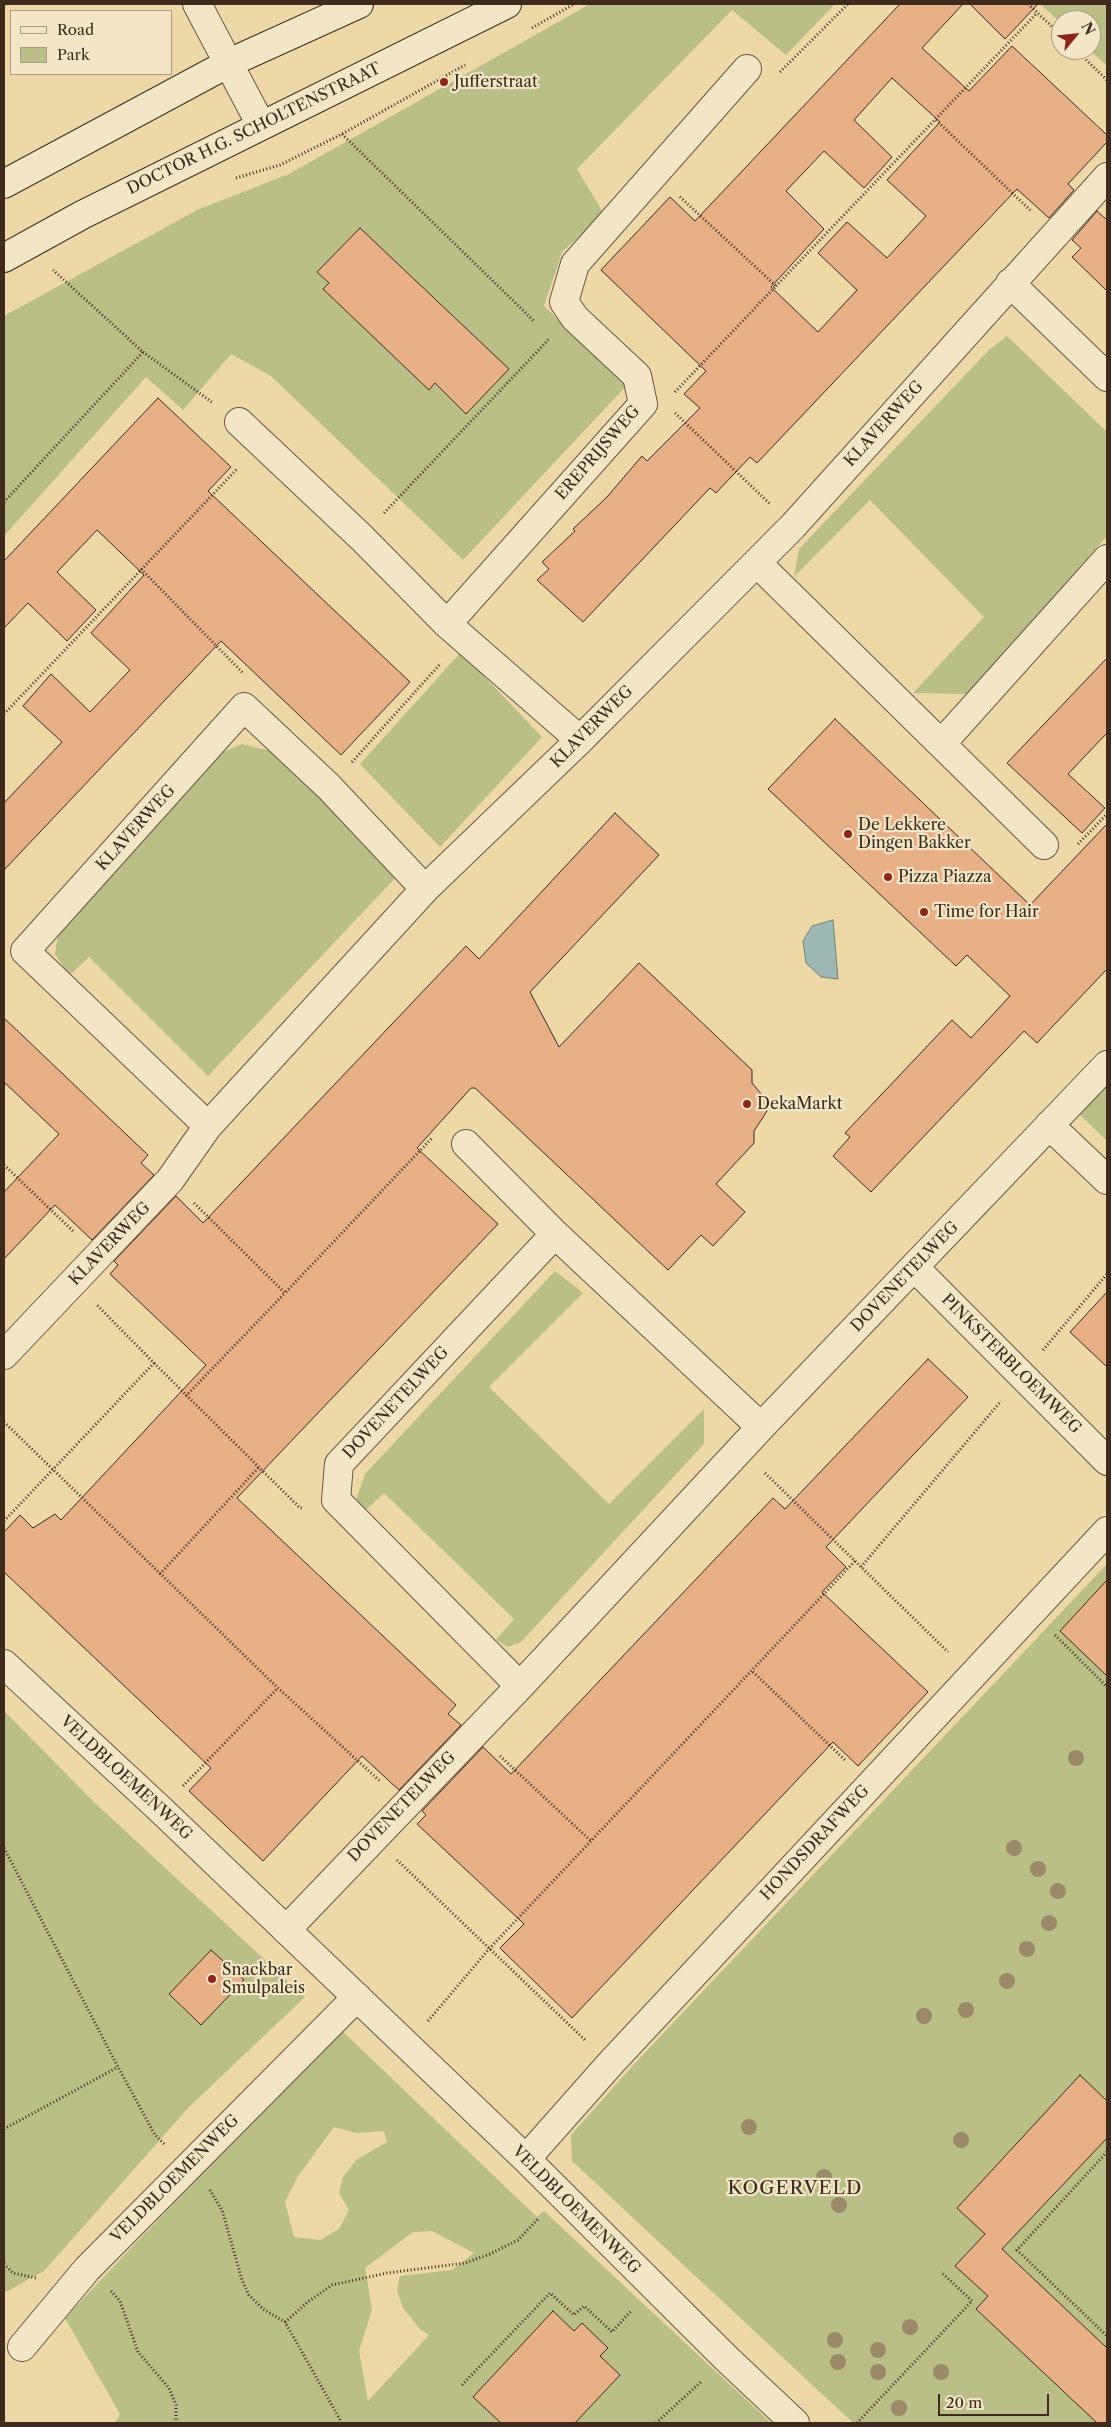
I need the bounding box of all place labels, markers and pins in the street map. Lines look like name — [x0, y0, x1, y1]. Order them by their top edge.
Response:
place label: Jufferstraat — [454, 72, 538, 92]
marker: Jufferstraat — [438, 76, 450, 88]
place label: De Lekkere Dingen Bakker — [858, 815, 971, 853]
marker: De Lekkere Dingen Bakker — [842, 828, 854, 840]
place label: Pizza Piazza — [898, 867, 991, 887]
marker: Pizza Piazza — [882, 871, 894, 883]
place label: Time for Hair — [934, 902, 1039, 922]
marker: Time for Hair — [918, 906, 930, 918]
place label: DekaMarkt — [757, 1094, 842, 1114]
marker: DekaMarkt — [741, 1098, 753, 1110]
place label: Snackbar Smulpaleis — [222, 1960, 305, 1998]
marker: Snackbar Smulpaleis — [206, 1973, 218, 1985]

